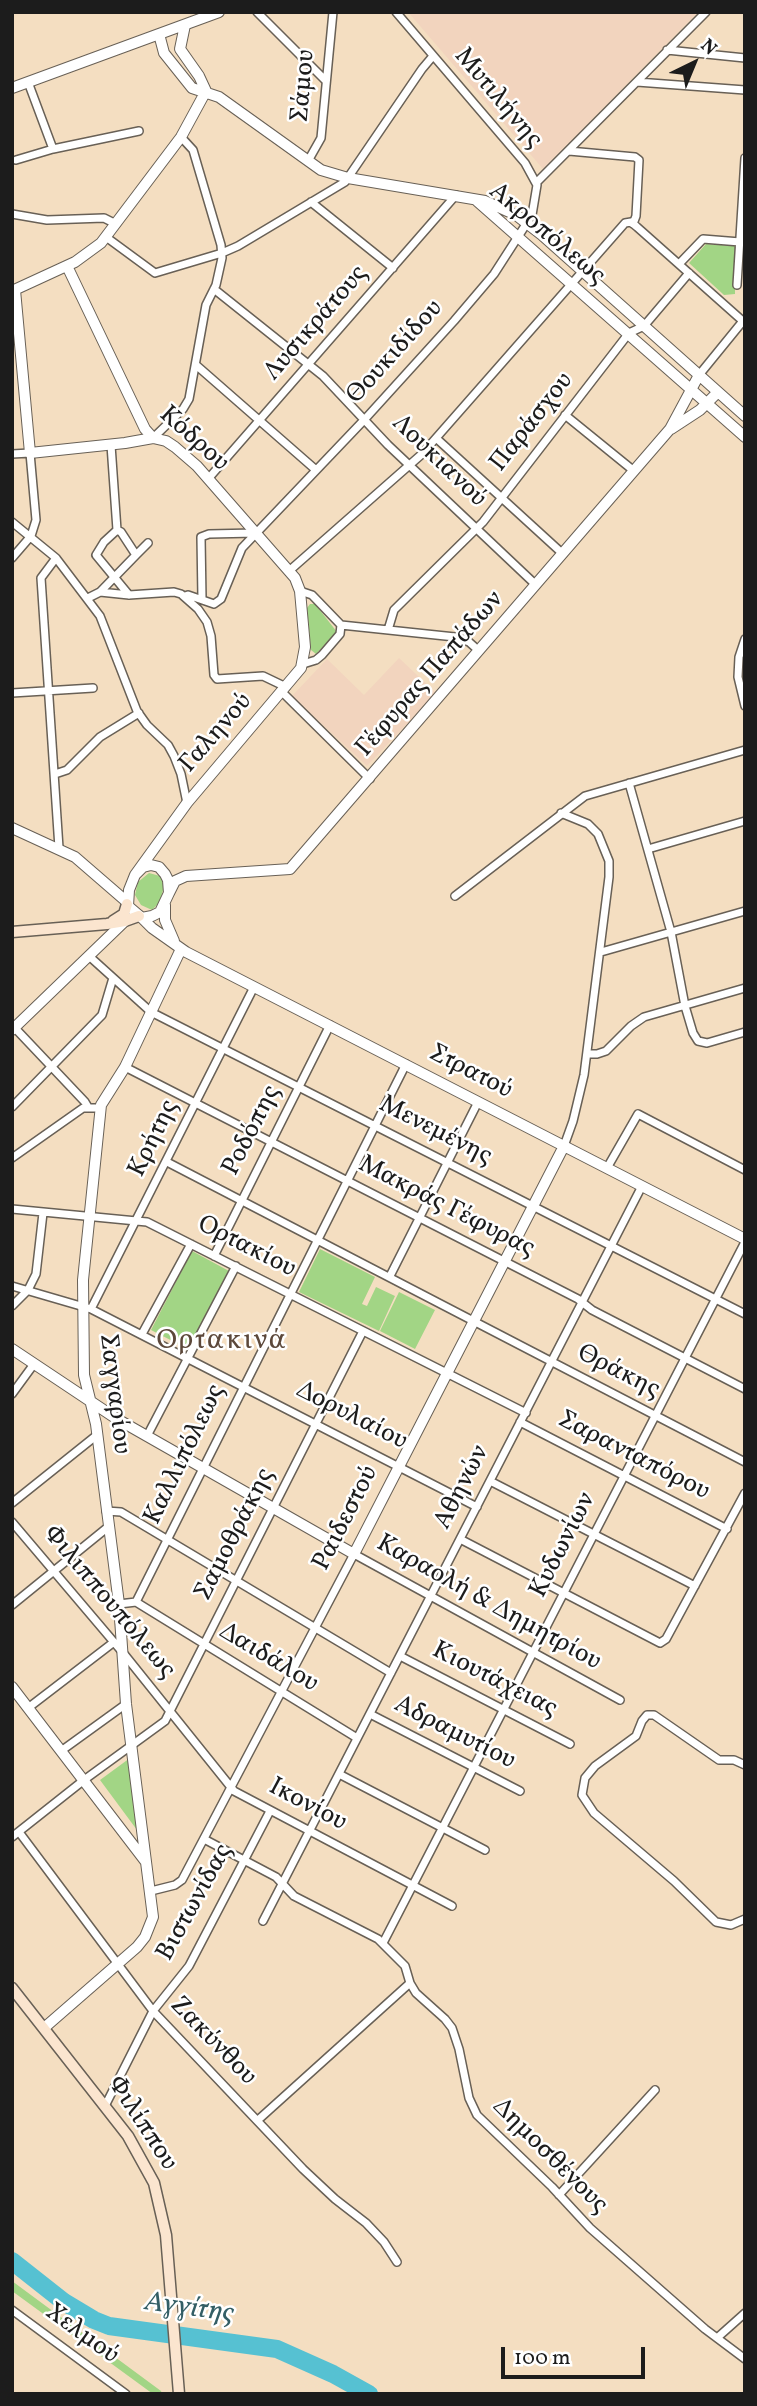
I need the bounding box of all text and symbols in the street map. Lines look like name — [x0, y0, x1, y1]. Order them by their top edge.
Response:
north arrow — [659, 28, 729, 98]
text: N — [694, 33, 722, 62]
street label: Μυτιλήνης — [446, 42, 548, 156]
street label: Σάμου — [286, 48, 324, 124]
street label: Ακροπόλεως — [481, 177, 611, 293]
street label: Λυσικράτους — [258, 260, 376, 388]
street label: Θουκιδίδου — [341, 294, 451, 412]
street label: Παράσχου — [484, 367, 582, 479]
street label: Κόδρου — [152, 401, 234, 479]
street label: Λουκιανού — [384, 409, 492, 515]
street label: Γέφυρας Παπάδων — [351, 586, 511, 764]
street label: Γαληνού — [174, 688, 260, 780]
street label: Στρατού — [423, 1039, 517, 1107]
street label: Ροδόπης — [217, 1080, 289, 1182]
street label: Μενεμένης — [373, 1090, 497, 1174]
street label: Κρήτης — [123, 1095, 187, 1183]
street label: Μακράς Γέφυρας — [353, 1150, 539, 1266]
street label: Ορτακίου — [192, 1210, 300, 1286]
district label: Ορτακινά — [157, 1326, 287, 1360]
street label: Σαγγαρίου — [90, 1332, 136, 1456]
street label: Θράκης — [571, 1339, 665, 1407]
street label: Δορυλαίου — [290, 1376, 412, 1458]
street label: Καλλιπόλεως — [139, 1380, 233, 1530]
street label: Σαρανταπόρου — [552, 1405, 714, 1509]
street label: Αθηνών — [429, 1441, 497, 1535]
street label: Ραιδεστού — [307, 1461, 387, 1577]
street label: Σαμοθράκης — [189, 1464, 283, 1606]
street label: Κυδωνίων — [524, 1488, 604, 1604]
street label: Φιλιππουπόλεως — [35, 1520, 181, 1686]
street label: Καραολή & Δημητρίου — [370, 1529, 606, 1679]
street label: Δαιδάλου — [213, 1617, 323, 1701]
street label: Κιουτάχειας — [426, 1636, 562, 1726]
street label: Αδραμυτίου — [388, 1690, 520, 1778]
street label: Ικονίου — [263, 1773, 351, 1839]
street label: Βιστωνίδας — [151, 1839, 241, 1967]
street label: Ζακύνθου — [162, 1991, 262, 2093]
street label: Φιλίππου — [99, 2071, 183, 2177]
street label: Δημοσθένους — [485, 2093, 613, 2221]
water label: Αγγίτης — [142, 2287, 236, 2333]
street label: Χελμού — [38, 2298, 124, 2372]
scale bar — [505, 2332, 648, 2376]
text: 100 m — [514, 2344, 571, 2373]

